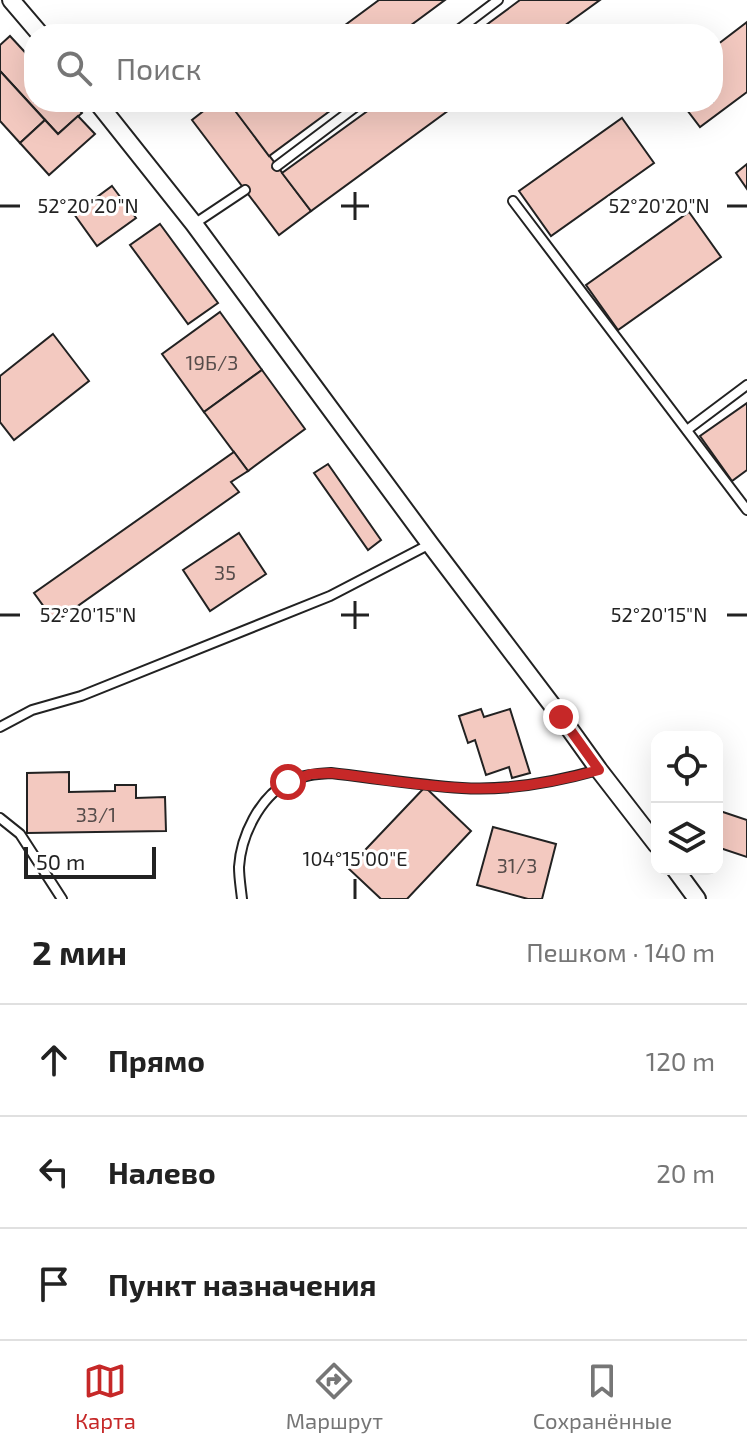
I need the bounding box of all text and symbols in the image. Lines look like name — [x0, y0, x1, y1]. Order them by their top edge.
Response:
search box — [24, 24, 723, 112]
icon: search — [52, 46, 96, 90]
text: Поиск — [116, 50, 202, 86]
text: 52°20'20"N — [37, 193, 139, 217]
text: 52°20'20"N — [608, 193, 710, 217]
house number: 19Б/3 — [186, 350, 238, 374]
house number: 35 — [214, 560, 236, 584]
text: 52°20'15"N — [40, 602, 136, 626]
text: 52°20'15"N — [611, 602, 707, 626]
route end — [543, 699, 579, 735]
map controls — [651, 731, 723, 875]
button: locate — [651, 731, 723, 803]
route start — [270, 764, 306, 800]
house number: 33/1 — [76, 802, 116, 826]
button: layers — [651, 803, 723, 875]
scale bar — [24, 843, 156, 879]
text: 104°15'00"E — [303, 846, 407, 870]
text: 50 m — [36, 848, 85, 874]
house number: 31/3 — [497, 853, 537, 877]
text: 2 мин — [32, 931, 127, 972]
text: Пешком · 140 m — [526, 936, 715, 967]
icon: ahead — [32, 1038, 76, 1082]
text: Прямо — [108, 1042, 205, 1078]
text: 120 m — [646, 1045, 715, 1076]
icon: left — [32, 1150, 76, 1194]
text: Налево — [108, 1154, 216, 1190]
text: 20 m — [656, 1157, 715, 1188]
icon: arrive — [32, 1262, 76, 1306]
text: Пункт назначения — [108, 1266, 376, 1302]
tab: Карта — [75, 1359, 136, 1433]
tab: Маршрут — [286, 1359, 383, 1433]
tab: Сохранённые — [533, 1359, 672, 1433]

